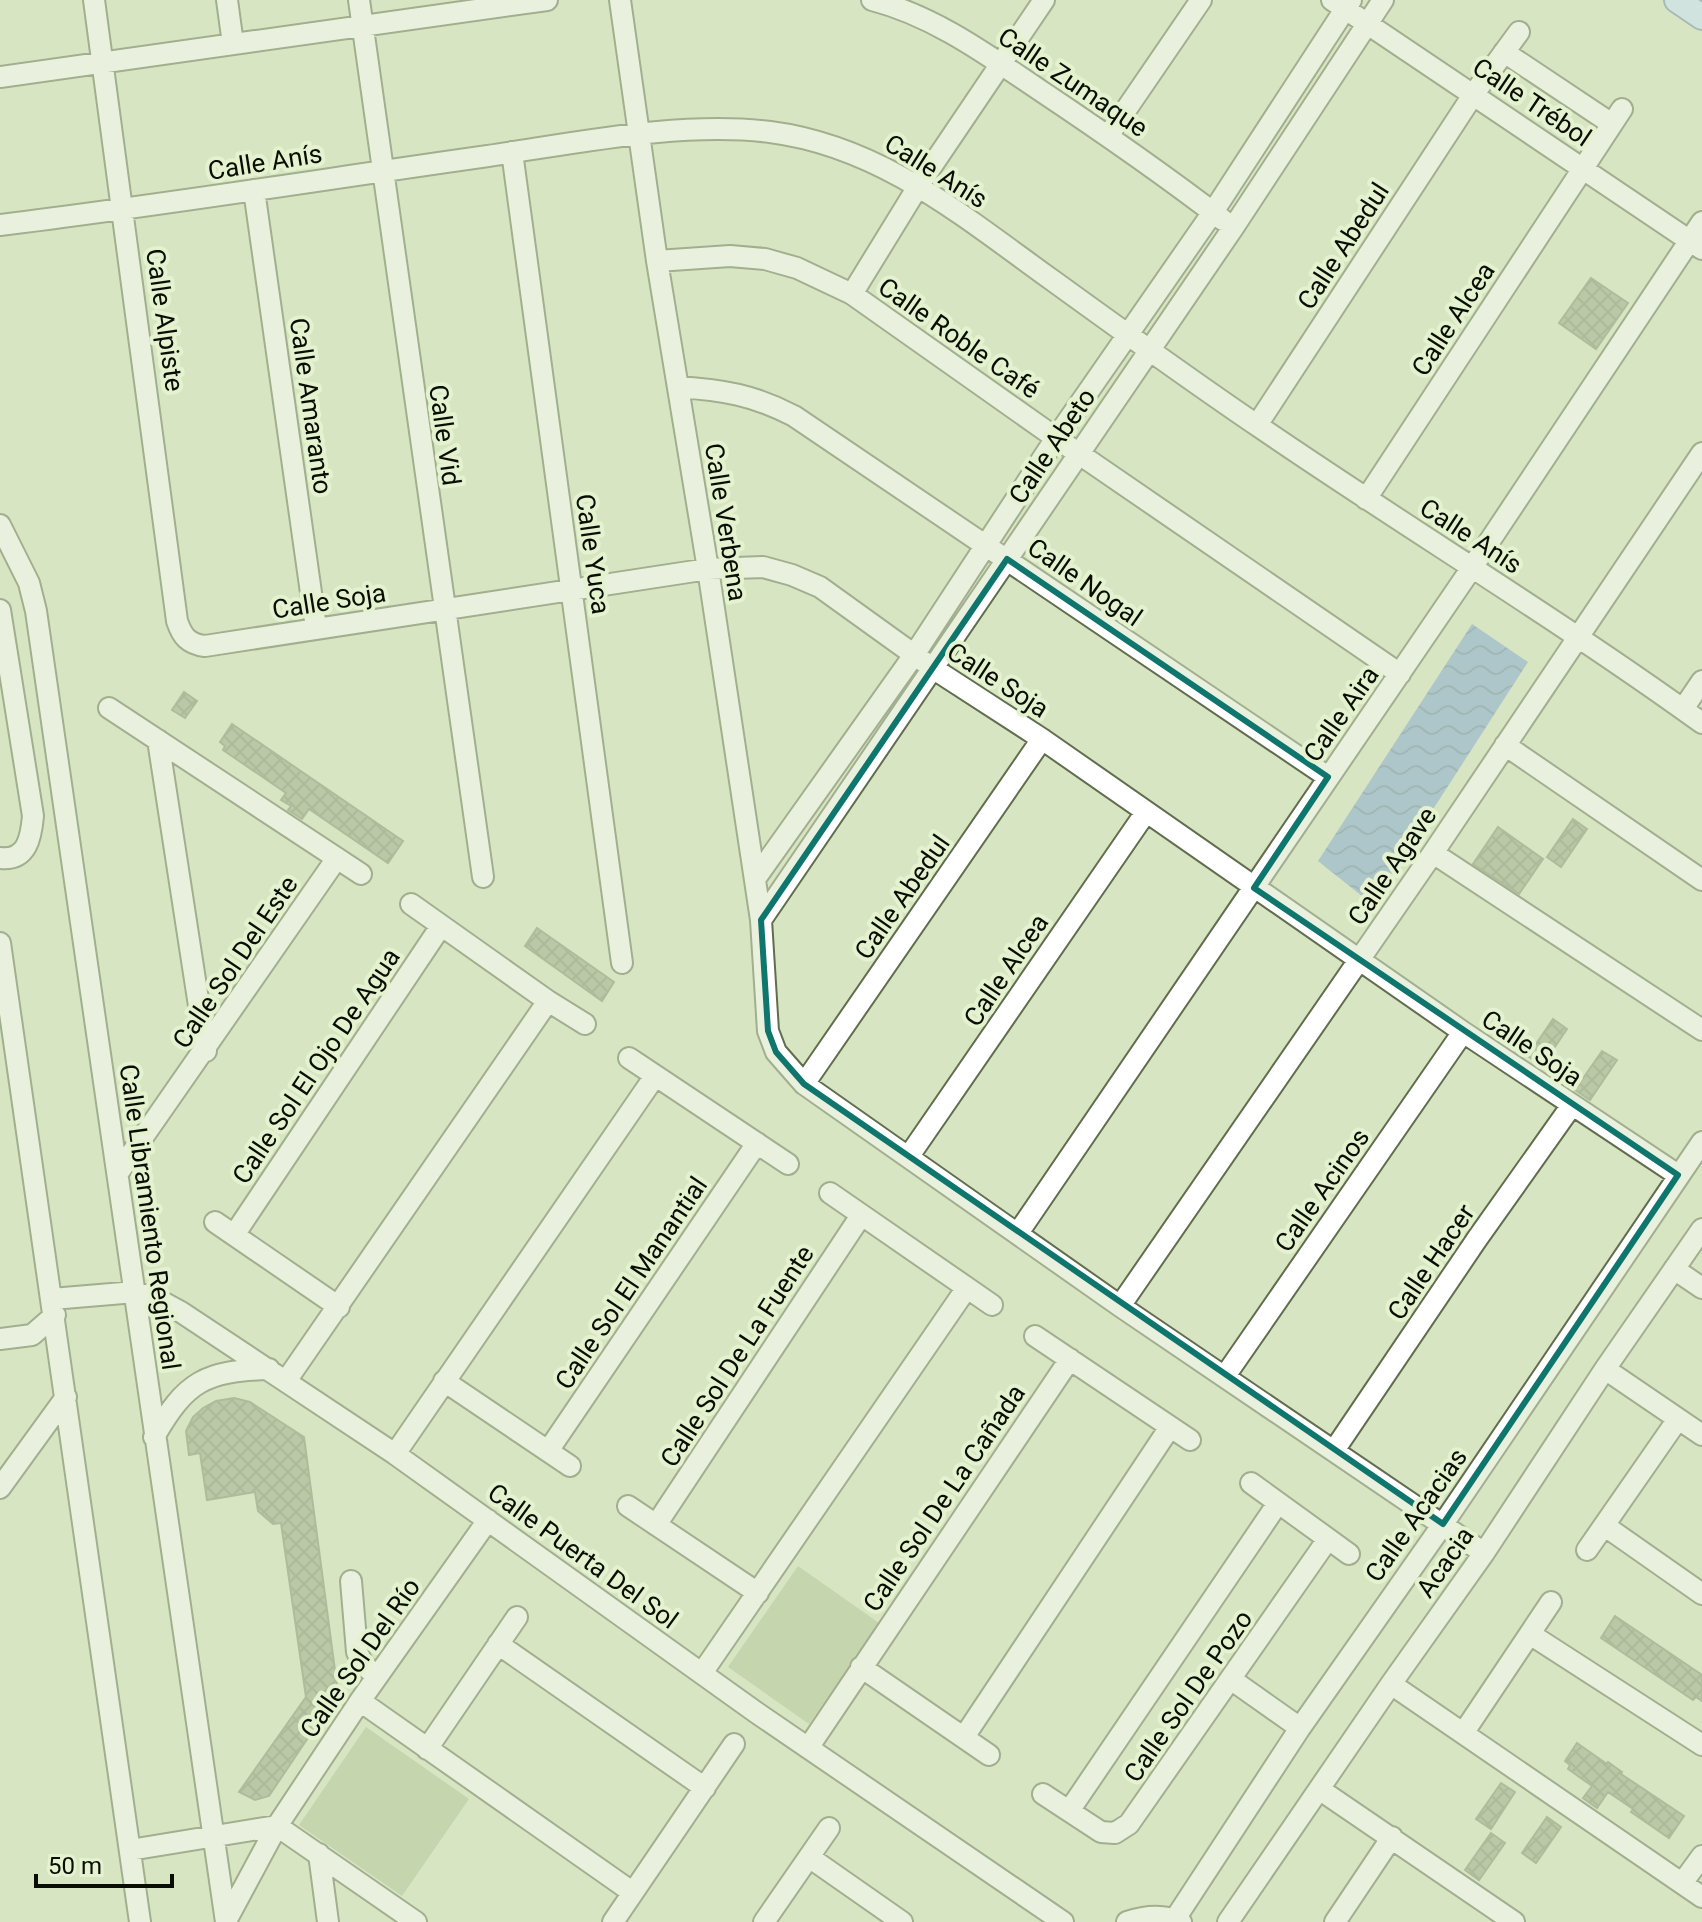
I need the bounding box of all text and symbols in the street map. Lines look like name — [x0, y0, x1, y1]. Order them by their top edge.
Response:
street label: Calle Zumaque — [993, 21, 1153, 143]
street label: Calle Trébol — [1467, 52, 1597, 152]
street label: Calle Anís — [879, 128, 993, 214]
street label: Calle Anís — [206, 138, 324, 186]
street label: Calle Abedul — [1291, 177, 1395, 315]
street label: Calle Alpiste — [140, 247, 190, 393]
street label: Calle Alcea — [1405, 257, 1501, 381]
street label: Calle Roble Café — [873, 271, 1045, 405]
street label: Calle Amaranto — [284, 316, 338, 496]
street label: Calle Vid — [423, 383, 467, 487]
street label: Calle Abeto — [1003, 383, 1101, 509]
street label: Calle Verbena — [699, 441, 753, 603]
street label: Calle Yuca — [570, 492, 616, 616]
street label: Calle Anís — [1415, 492, 1527, 580]
street label: Calle Nogal — [1022, 532, 1148, 632]
street label: Calle Soja — [270, 577, 388, 625]
street label: Calle Soja — [942, 636, 1054, 724]
street label: Calle Aira — [1297, 660, 1385, 768]
street label: Calle Agave — [1342, 801, 1442, 931]
street label: Calle Abedul — [848, 829, 956, 965]
street label: Calle Sol Del Este — [166, 870, 304, 1054]
street label: Calle Alcea — [958, 908, 1054, 1032]
street label: Calle Sol El Ojo De Agua — [226, 943, 406, 1189]
street label: Calle Soja — [1476, 1004, 1588, 1092]
street label: Calle Libramiento Regional — [114, 1062, 186, 1372]
street label: Calle Acinos — [1269, 1123, 1375, 1257]
street label: Calle Sol El Manantial — [549, 1171, 713, 1395]
street label: Calle Hacer — [1381, 1198, 1481, 1325]
street label: Calle Sol De La Fuente — [654, 1240, 820, 1472]
street label: Calle Sol De La Cañada — [857, 1379, 1031, 1617]
street label: Calle Acacias — [1358, 1442, 1474, 1588]
street label: Calle Puerta Del Sol — [482, 1477, 684, 1635]
street label: Acacia — [1410, 1521, 1480, 1603]
street label: Calle Sol Del Río — [294, 1572, 426, 1744]
street label: Calle Sol De Pozo — [1118, 1604, 1258, 1788]
scale bar — [36, 1838, 172, 1888]
text: 50 m — [48, 1852, 102, 1880]

